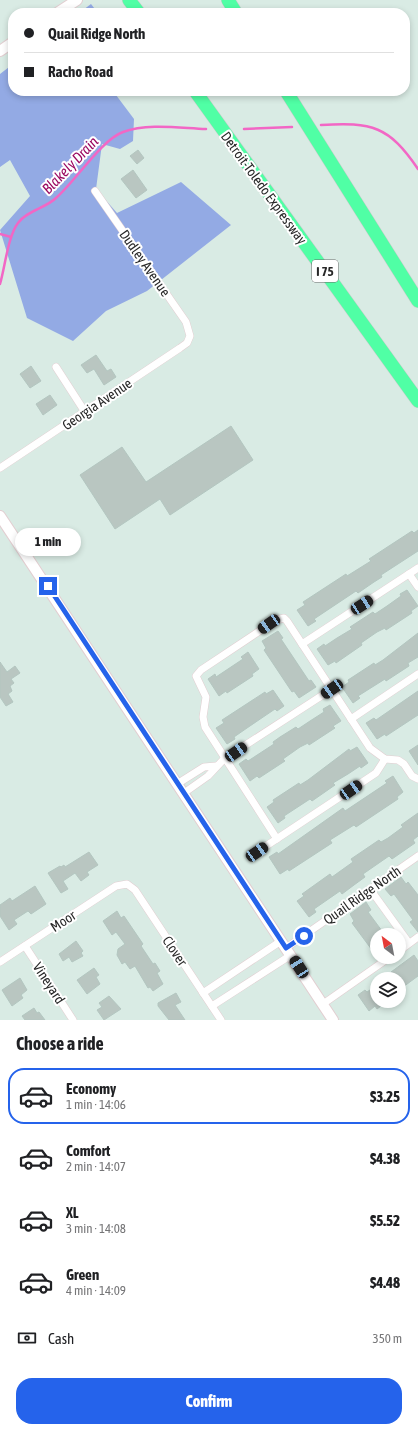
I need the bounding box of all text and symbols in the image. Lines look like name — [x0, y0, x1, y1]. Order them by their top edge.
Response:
text: Quail Ridge North — [48, 25, 145, 42]
text: Racho Road — [48, 63, 113, 80]
street label: Detroit-Toledo Expressway — [218, 129, 310, 247]
water label: Blakely Drain — [38, 133, 102, 197]
street label: Dudley Avenue — [116, 227, 174, 299]
road number: I 75 — [312, 260, 338, 282]
street label: Georgia Avenue — [59, 375, 135, 433]
callout: 1 min — [15, 528, 81, 556]
text: 1 min — [35, 534, 61, 549]
route end — [39, 577, 57, 595]
car — [349, 593, 375, 617]
car — [256, 612, 282, 636]
car — [319, 677, 345, 701]
car — [223, 740, 249, 764]
car — [338, 778, 364, 802]
car — [244, 840, 270, 864]
street label: Quail Ridge North — [320, 862, 404, 928]
street label: Moor — [47, 907, 79, 935]
route start — [295, 927, 313, 945]
north arrow — [370, 928, 406, 964]
map controls — [370, 928, 406, 1008]
street label: Clover — [159, 933, 191, 970]
car — [287, 954, 311, 980]
street label: Vineyard — [30, 959, 68, 1007]
button: layers — [370, 972, 406, 1008]
text: Choose a ride — [16, 1033, 104, 1054]
icon: car — [18, 1078, 54, 1114]
text: Economy — [66, 1080, 116, 1097]
text: $3.25 — [370, 1088, 400, 1105]
text: 1 min · 14:06 — [66, 1097, 126, 1112]
icon: car — [18, 1140, 54, 1176]
text: Comfort — [66, 1142, 110, 1159]
text: $4.38 — [370, 1150, 400, 1167]
text: 2 min · 14:07 — [66, 1159, 126, 1174]
icon: car — [18, 1202, 54, 1238]
text: XL — [66, 1204, 79, 1221]
text: $5.52 — [370, 1212, 400, 1229]
text: 3 min · 14:08 — [66, 1221, 126, 1236]
icon: car — [18, 1264, 54, 1300]
text: Green — [66, 1266, 99, 1283]
text: $4.48 — [370, 1274, 400, 1291]
text: 4 min · 14:09 — [66, 1283, 126, 1298]
icon: cash — [16, 1327, 38, 1349]
text: Cash — [48, 1330, 74, 1347]
text: 350 m — [373, 1331, 402, 1346]
button: Confirm — [16, 1378, 402, 1424]

